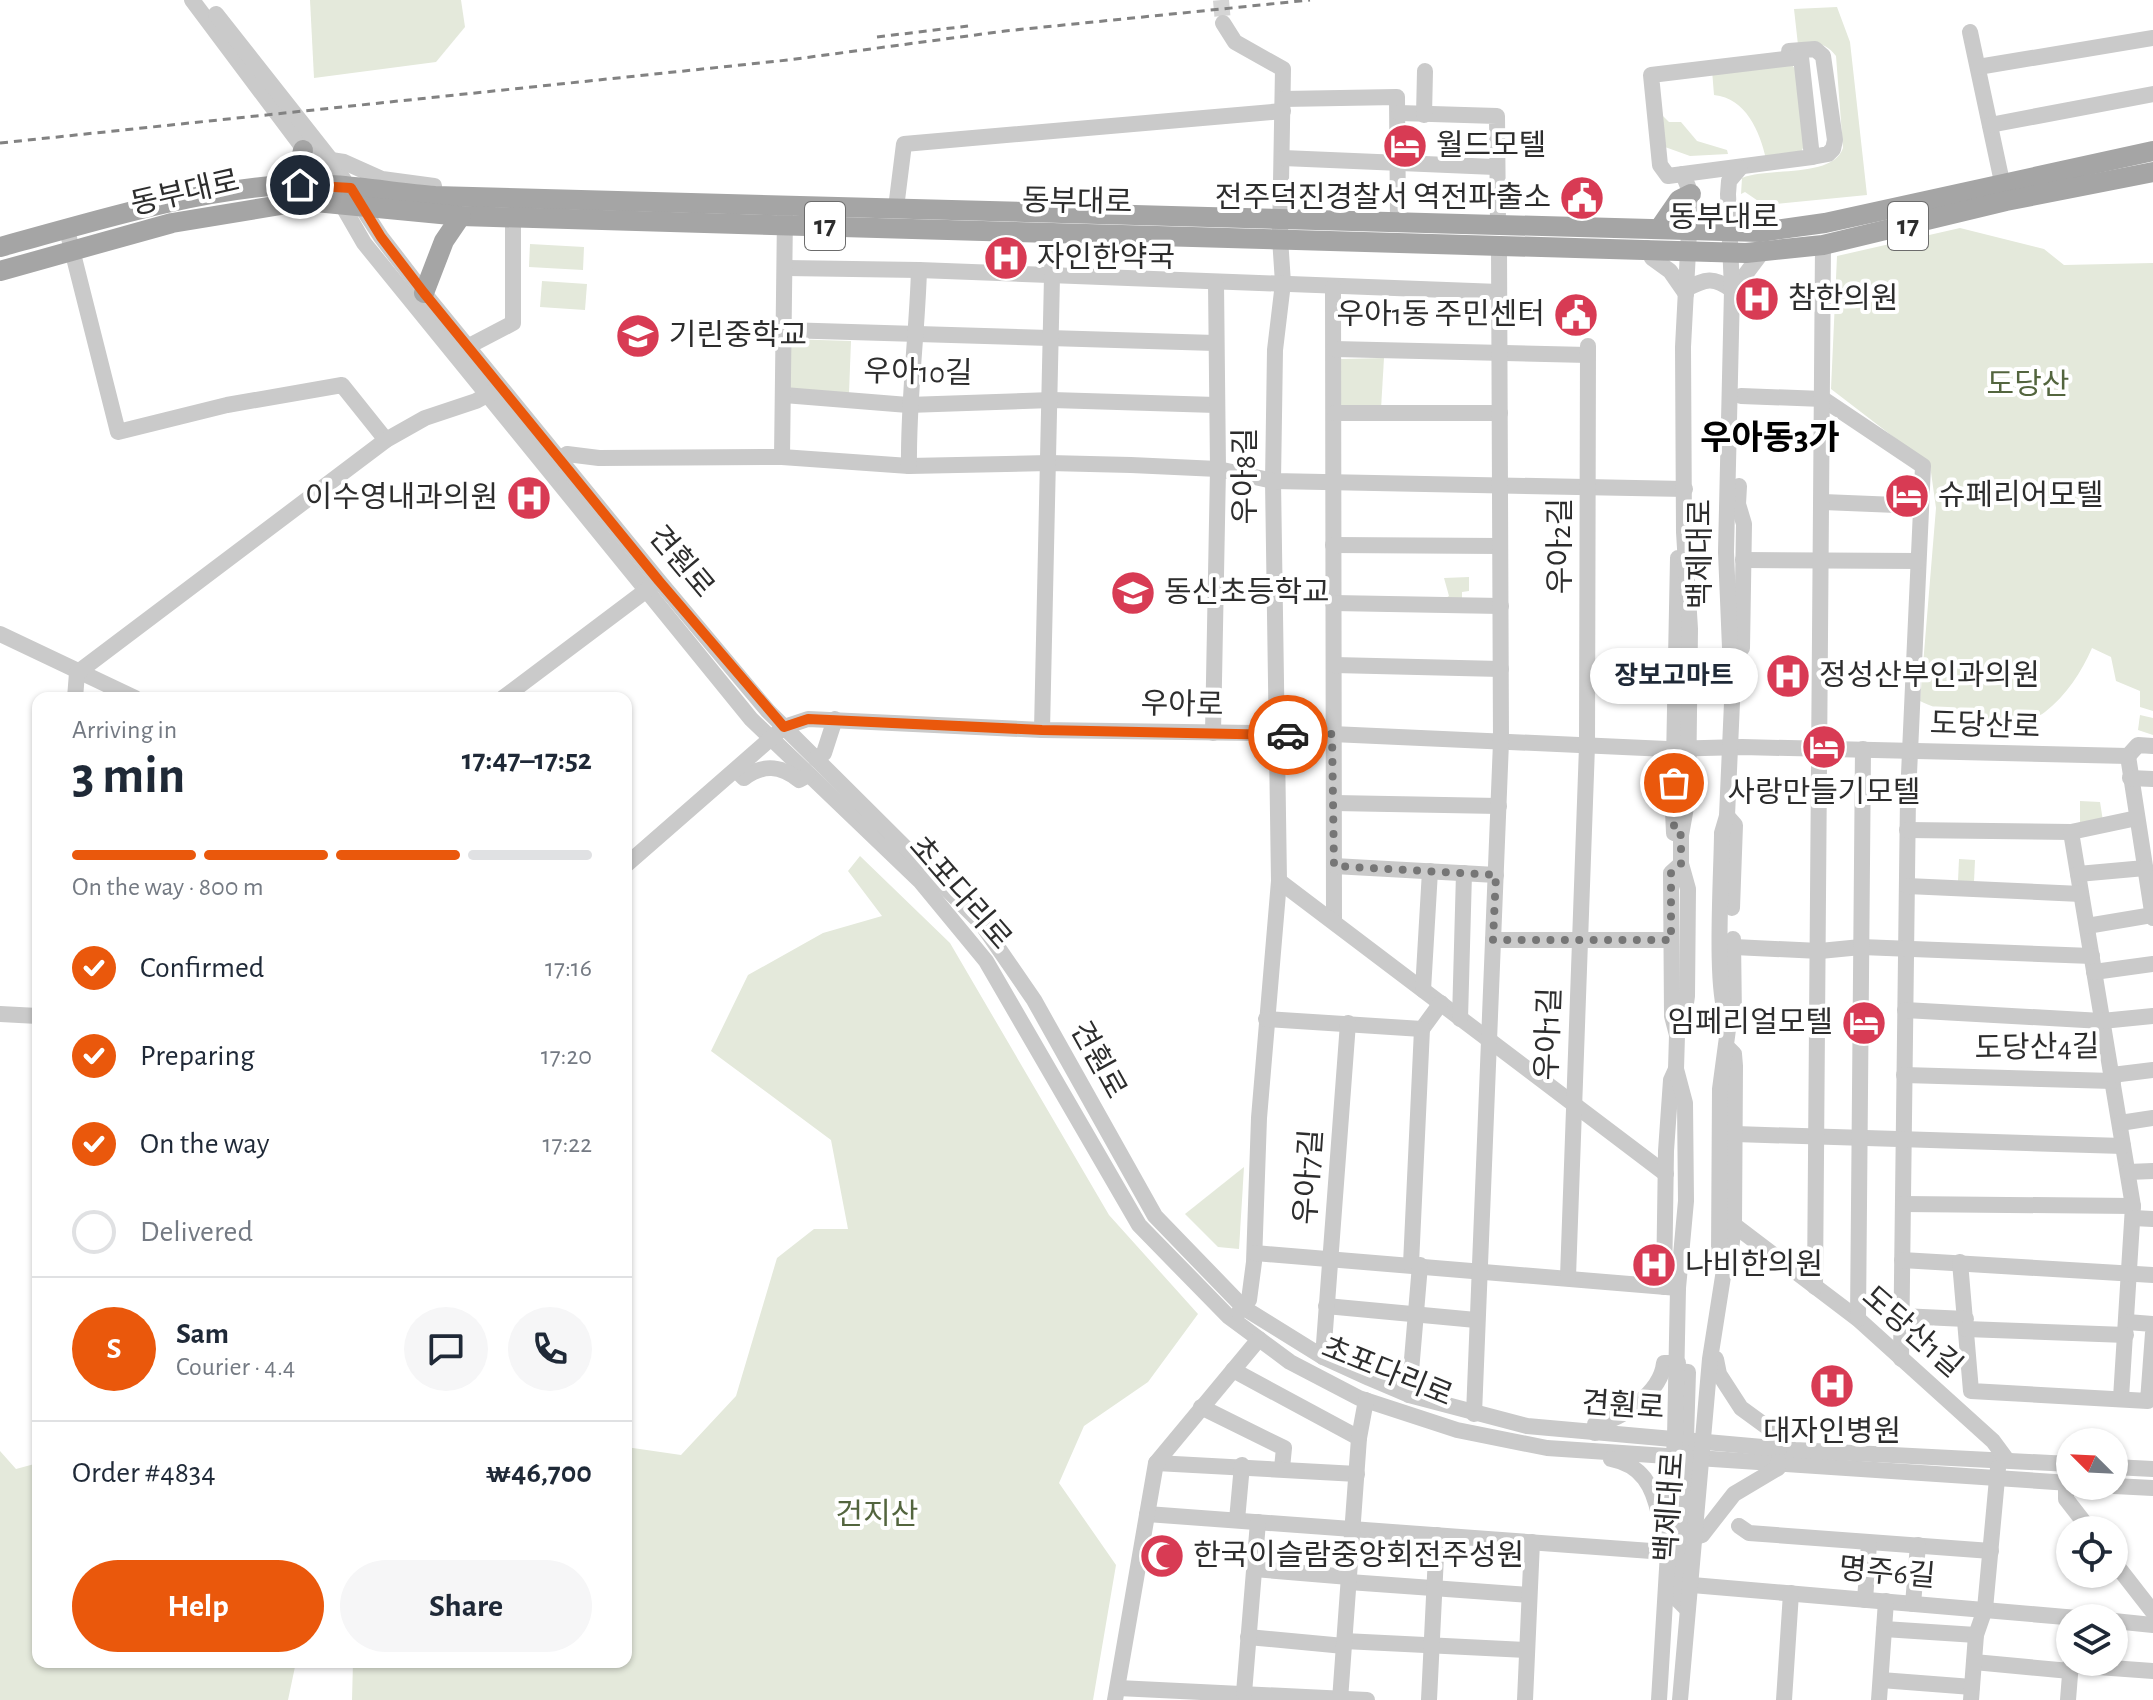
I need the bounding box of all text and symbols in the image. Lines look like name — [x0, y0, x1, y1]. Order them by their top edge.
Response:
hotel icon: 월드모텔 — [1381, 122, 1429, 170]
place label: 월드모텔 — [1436, 130, 1546, 161]
pin — [266, 151, 334, 219]
icon: home — [278, 163, 322, 207]
street label: 동부대로 — [128, 165, 242, 220]
public building icon: 전주덕진경찰서 역전파출소 — [1558, 174, 1606, 222]
place label: 전주덕진경찰서 역전파출소 — [1215, 181, 1551, 213]
street label: 동부대로 — [1022, 185, 1132, 218]
road number: 17 — [805, 202, 845, 250]
street label: 동부대로 — [1669, 202, 1779, 233]
road number: 17 — [1888, 202, 1928, 250]
hospital icon: 자인한약국 — [982, 234, 1030, 282]
place label: 자인한약국 — [1037, 241, 1175, 273]
hospital icon: 참한의원 — [1733, 275, 1781, 323]
place label: 참한의원 — [1788, 282, 1898, 314]
public building icon: 우아1동 주민센터 — [1552, 291, 1600, 339]
place label: 우아1동 주민센터 — [1337, 298, 1545, 330]
school or university icon: 기린중학교 — [614, 312, 662, 360]
place label: 기린중학교 — [669, 319, 807, 351]
street label: 우아10길 — [863, 356, 973, 389]
park label: 도당산 — [1987, 369, 2069, 400]
district label: 우아동3가 — [1700, 420, 1840, 456]
street label: 우아8길 — [1230, 427, 1261, 525]
hotel icon: 슈페리어모텔 — [1883, 472, 1931, 520]
hospital icon: 이수영내과의원 — [505, 474, 553, 522]
place label: 슈페리어모텔 — [1938, 479, 2104, 511]
place label: 이수영내과의원 — [305, 481, 498, 513]
street label: 우아2길 — [1545, 498, 1576, 594]
street label: 백제대로 — [1684, 499, 1716, 609]
street label: 견훤로 — [643, 520, 720, 603]
school or university icon: 동신초등학교 — [1109, 569, 1157, 617]
place label: 동신초등학교 — [1164, 577, 1330, 608]
callout: 장보고마트 — [1590, 647, 1758, 703]
hospital icon: 정성산부인과의원 — [1764, 652, 1812, 700]
place label: 정성산부인과의원 — [1819, 659, 2040, 691]
text: 장보고마트 — [1614, 663, 1734, 689]
street label: 우아로 — [1140, 688, 1224, 721]
courier — [1248, 695, 1328, 775]
street label: 도당산로 — [1929, 708, 2041, 743]
icon: car — [1266, 713, 1310, 757]
text: Arriving in — [72, 717, 177, 743]
hotel icon: 사랑만들기모텔 — [1800, 723, 1848, 771]
text: 17:47–17:52 — [462, 745, 592, 775]
pin — [1640, 749, 1708, 817]
text: 3 min — [72, 750, 185, 802]
icon: bag — [1652, 761, 1696, 805]
place label: 사랑만들기모텔 — [1727, 776, 1921, 808]
street label: 초포다리로 — [903, 830, 1018, 955]
text: On the way · 800 m — [72, 874, 264, 900]
icon: check — [72, 946, 116, 990]
text: Confirmed — [140, 953, 264, 983]
text: 17:16 — [545, 955, 592, 981]
street label: 우아1길 — [1531, 987, 1566, 1081]
hotel icon: 임페리얼모텔 — [1840, 999, 1888, 1047]
place label: 임페리얼모텔 — [1667, 1006, 1833, 1038]
street label: 견훤로 — [1065, 1016, 1132, 1103]
street label: 도당산4길 — [1974, 1031, 2100, 1064]
icon: check — [72, 1034, 116, 1078]
text: Preparing — [140, 1041, 255, 1071]
text: 17:20 — [541, 1043, 592, 1069]
icon: check — [72, 1122, 116, 1166]
street label: 우아7길 — [1290, 1128, 1327, 1226]
text: On the way — [140, 1129, 269, 1159]
text: 17:22 — [543, 1131, 592, 1157]
text: Delivered — [140, 1217, 253, 1247]
hospital icon: 나비한의원 — [1630, 1241, 1678, 1289]
place label: 나비한의원 — [1685, 1248, 1823, 1280]
street label: 도당산1길 — [1857, 1280, 1968, 1383]
button: chat — [404, 1307, 488, 1391]
button: phone — [508, 1307, 592, 1391]
text: Sam — [176, 1319, 229, 1349]
street label: 초포다리로 — [1317, 1330, 1457, 1412]
text: S — [107, 1334, 121, 1364]
text: Courier · 4.4 — [176, 1354, 295, 1380]
hospital icon: 대자인병원 — [1808, 1362, 1856, 1410]
street label: 견훤로 — [1581, 1387, 1665, 1424]
place label: 대자인병원 — [1763, 1416, 1901, 1447]
north arrow — [2056, 1428, 2128, 1500]
map controls — [2056, 1428, 2128, 1676]
street label: 백제대로 — [1649, 1451, 1689, 1563]
text: Order #4834 — [72, 1458, 216, 1488]
text: ₩46,700 — [486, 1458, 592, 1488]
park label: 건지산 — [836, 1498, 918, 1530]
button: locate — [2056, 1516, 2128, 1588]
mosque icon: 한국이슬람중앙회전주성원 — [1138, 1532, 1186, 1580]
place label: 한국이슬람중앙회전주성원 — [1193, 1539, 1524, 1571]
street label: 명주6길 — [1837, 1553, 1937, 1592]
button: Help — [72, 1560, 324, 1652]
button: Share — [340, 1560, 592, 1652]
button: layers — [2056, 1604, 2128, 1676]

